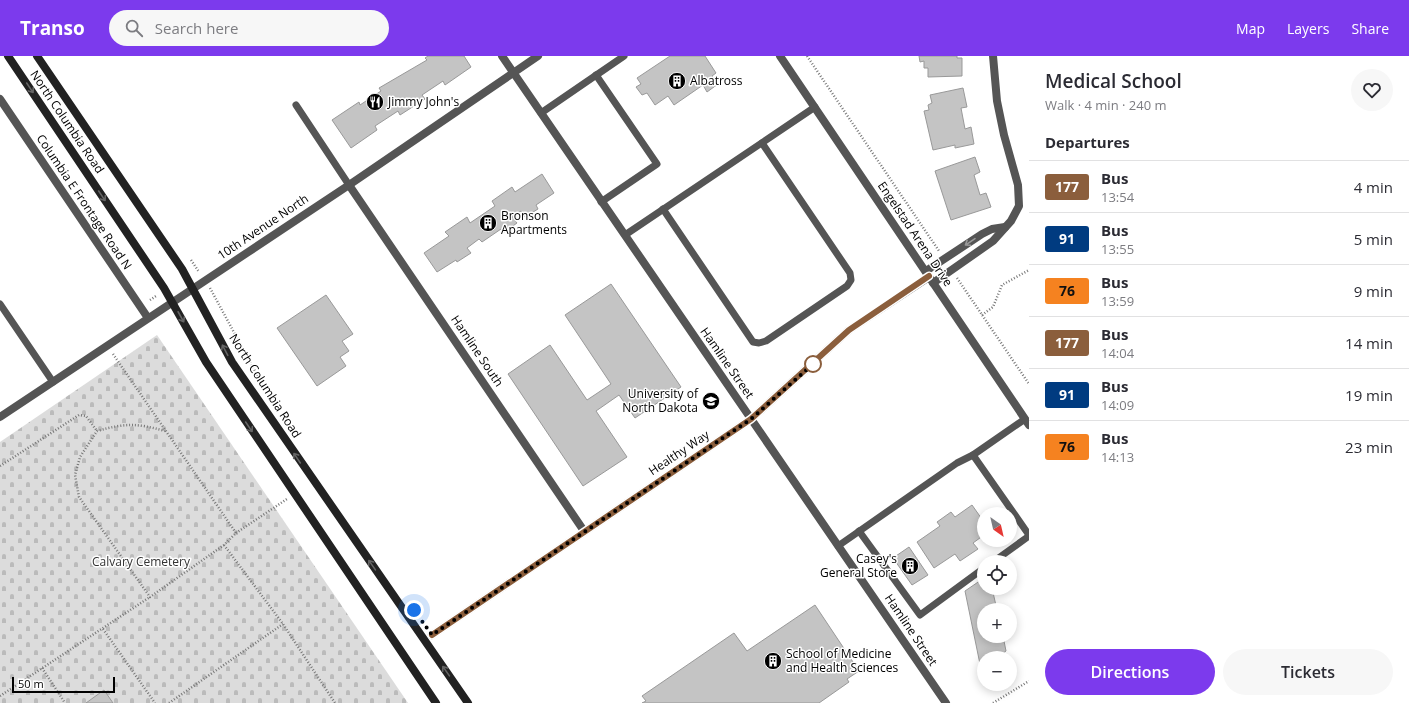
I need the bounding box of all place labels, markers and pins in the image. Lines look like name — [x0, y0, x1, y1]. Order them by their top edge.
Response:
building icon: Albatross — [667, 71, 687, 91]
place label: Albatross — [690, 72, 743, 89]
restaurant icon: Jimmy John's — [365, 92, 385, 112]
place label: Jimmy John's — [387, 93, 459, 110]
place label: Bronson Apartments — [501, 207, 567, 238]
building icon: Bronson Apartments — [478, 213, 498, 233]
unlabelled marker — [804, 355, 822, 373]
place label: University of North Dakota — [622, 385, 699, 416]
school or university icon: University of North Dakota — [701, 391, 721, 411]
place label: Casey's General Store — [820, 550, 897, 581]
building icon: Casey's General Store — [900, 556, 920, 576]
place label: School of Medicine and Health Sciences — [786, 645, 898, 676]
building icon: School of Medicine and Health Sciences — [763, 651, 783, 671]

